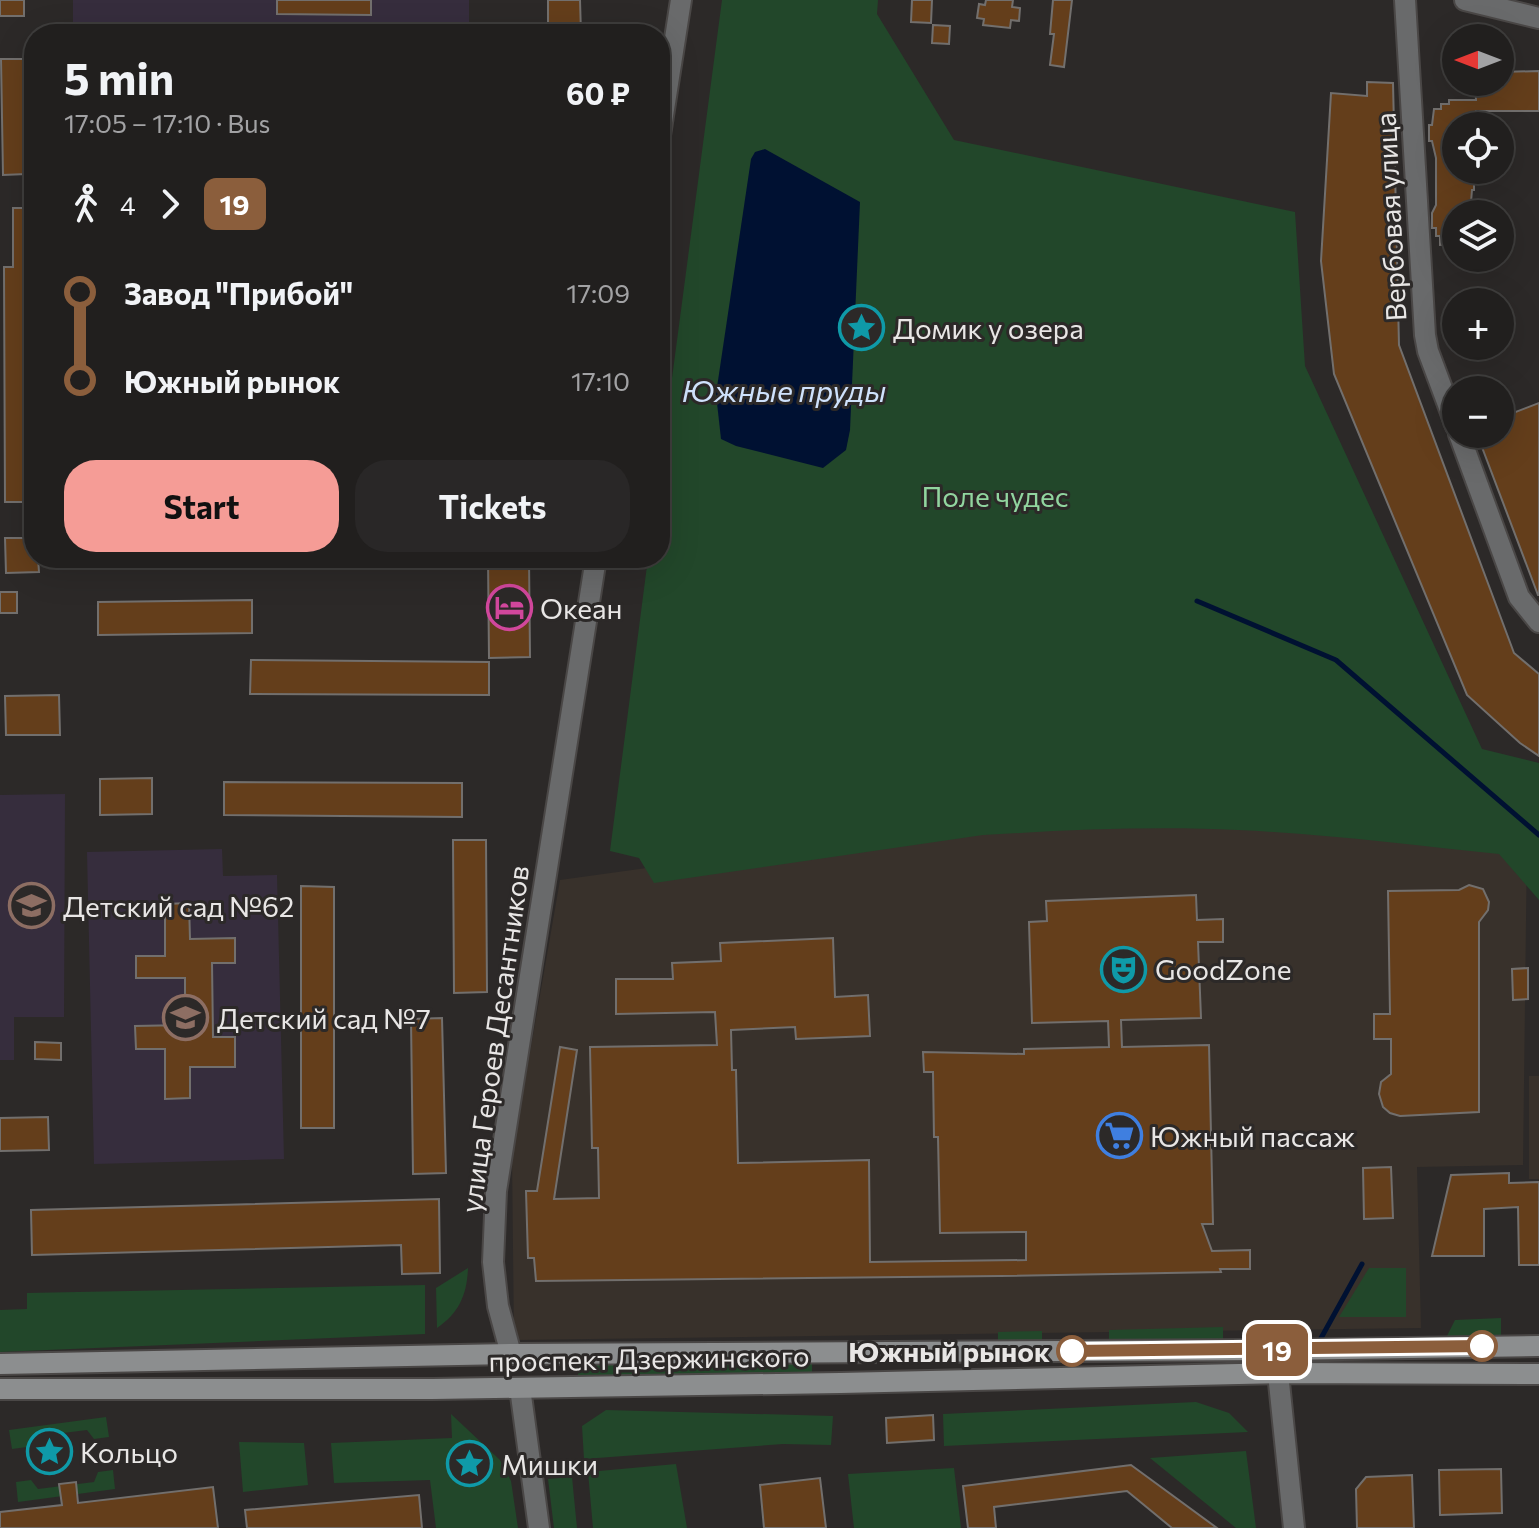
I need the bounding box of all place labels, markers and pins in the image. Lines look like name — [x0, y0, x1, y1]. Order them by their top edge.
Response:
place icon: Домик у озера — [838, 304, 886, 352]
place label: Домик у озера — [893, 311, 1084, 345]
hotel icon: Океан — [485, 584, 533, 632]
place label: Океан — [540, 591, 622, 625]
school or university icon: Детский сад №62 — [8, 882, 56, 930]
place label: Детский сад №62 — [63, 889, 294, 923]
theatre icon: GoodZone — [1100, 945, 1148, 993]
place label: GoodZone — [1155, 952, 1292, 986]
school or university icon: Детский сад №7 — [162, 994, 210, 1042]
place label: Детский сад №7 — [217, 1001, 431, 1035]
supermarket icon: Южный пассаж — [1095, 1112, 1143, 1160]
place label: Южный пассаж — [1150, 1119, 1355, 1153]
unlabelled marker — [1467, 1331, 1497, 1361]
place label: Южный рынок — [848, 1334, 1050, 1368]
marker: Южный рынок — [1057, 1336, 1087, 1366]
place icon: Кольцо — [25, 1428, 73, 1476]
place label: Кольцо — [80, 1435, 178, 1469]
place icon: Мишки — [446, 1440, 494, 1488]
place label: Мишки — [501, 1447, 598, 1481]

